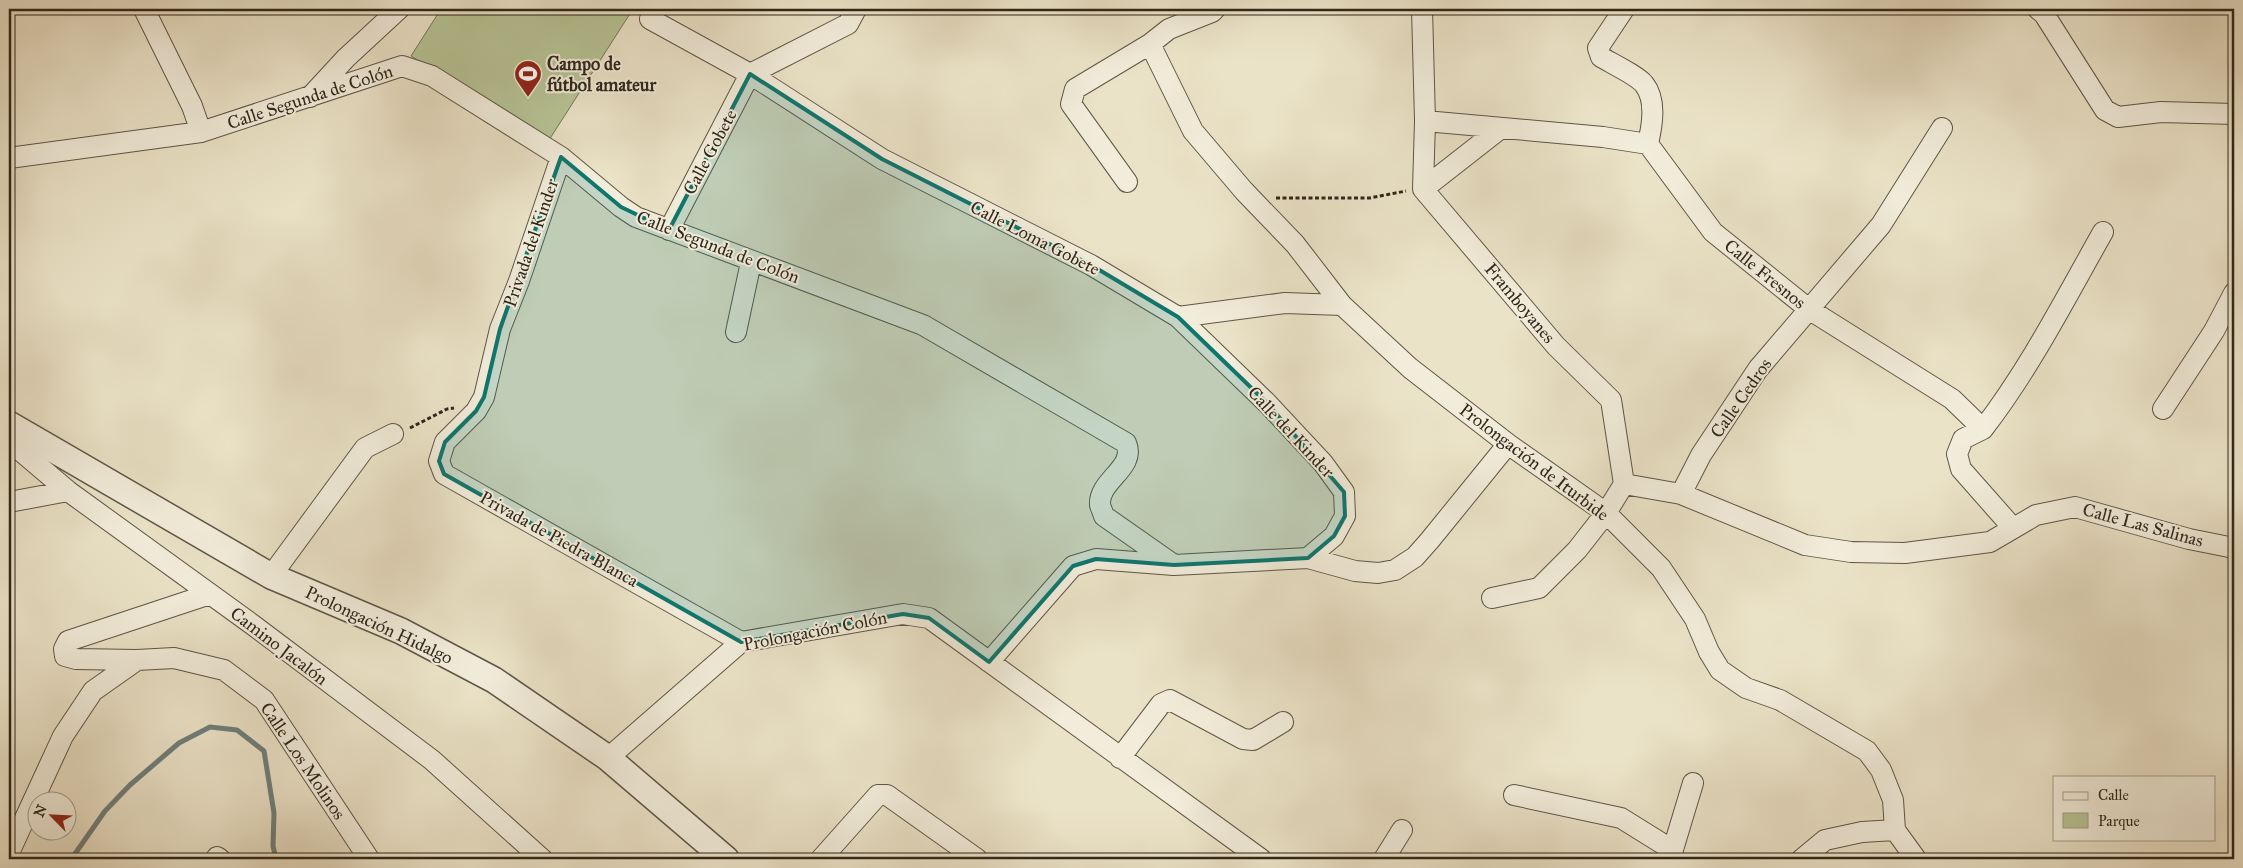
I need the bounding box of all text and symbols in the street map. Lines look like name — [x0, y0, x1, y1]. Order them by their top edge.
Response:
place label: Campo de fútbol amateur — [546, 53, 657, 96]
sports icon: Campo de fútbol amateur — [513, 59, 543, 98]
street label: Calle Segunda de Colón — [224, 60, 396, 135]
street label: Calle Gobete — [678, 106, 742, 198]
street label: Privada del Kinder — [499, 176, 563, 310]
street label: Calle Loma Gobete — [967, 196, 1103, 280]
street label: Calle Segunda de Colón — [633, 206, 803, 289]
street label: Calle Fresnos — [1720, 234, 1810, 314]
street label: Framboyanes — [1480, 258, 1560, 348]
street label: Calle Cedros — [1706, 354, 1776, 442]
street label: Calle del Kinder — [1243, 382, 1339, 482]
street label: Prolongación de Iturbide — [1454, 399, 1613, 526]
street label: Privada de Piedra Blanca — [476, 486, 643, 592]
street label: Calle Las Salinas — [2080, 498, 2206, 552]
street label: Prolongación Hidalgo — [301, 581, 456, 670]
street label: Camino Jacalón — [225, 602, 332, 691]
street label: Prolongación Colón — [741, 606, 889, 657]
street label: Calle Los Molinos — [256, 698, 350, 824]
legend — [2053, 776, 2216, 840]
text: Calle — [2098, 786, 2129, 804]
north arrow — [28, 790, 78, 840]
text: N — [30, 802, 51, 820]
text: Parque — [2098, 812, 2140, 831]

